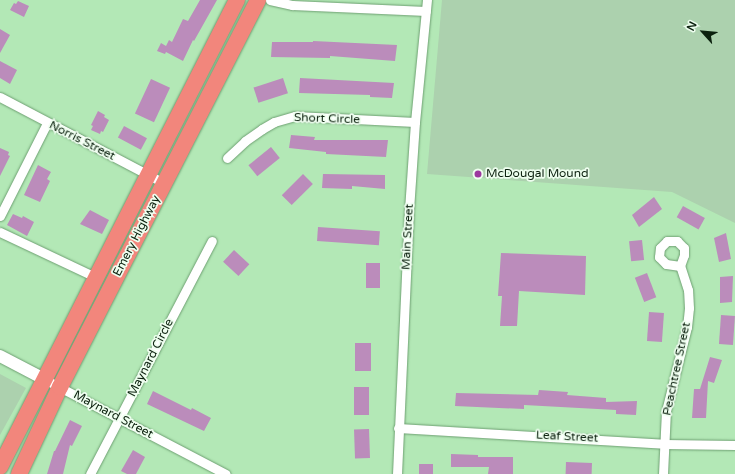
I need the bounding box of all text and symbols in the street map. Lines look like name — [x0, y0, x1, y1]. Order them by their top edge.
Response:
north arrow — [683, 12, 723, 52]
text: N — [684, 19, 700, 33]
street label: Short Circle — [294, 111, 360, 127]
street label: Norris Street — [47, 118, 117, 164]
place label: McDougal Mound — [486, 167, 589, 181]
marker: McDougal Mound — [473, 169, 483, 179]
street label: Emery Highway — [110, 193, 164, 279]
street label: Main Street — [399, 204, 417, 270]
street label: Maynard Circle — [125, 317, 177, 399]
street label: Peachtree Street — [660, 321, 694, 417]
street label: Maynard Street — [71, 388, 155, 442]
street label: Leaf Street — [536, 428, 598, 446]

